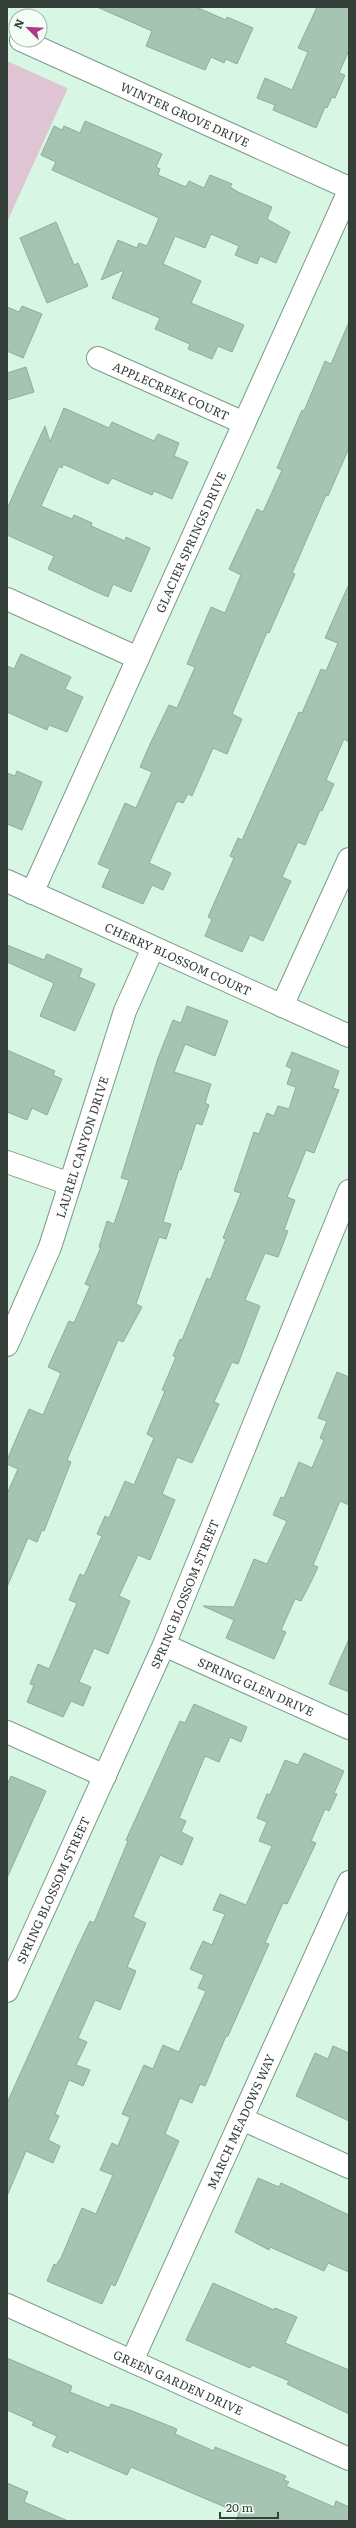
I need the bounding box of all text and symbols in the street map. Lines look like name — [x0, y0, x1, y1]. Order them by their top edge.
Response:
north arrow — [8, 8, 48, 48]
text: N — [9, 16, 27, 31]
street label: WINTER GROVE DRIVE — [118, 77, 253, 151]
street label: APPLECREEK COURT — [110, 357, 233, 424]
street label: GLACIER SPRINGS DRIVE — [151, 468, 230, 616]
street label: CHERRY BLOSSOM COURT — [102, 918, 255, 1000]
street label: LAUREL CANYON DRIVE — [51, 1073, 113, 1220]
street label: SPRING BLOSSOM STREET — [146, 1516, 223, 1671]
street label: SPRING GLEN DRIVE — [195, 1652, 317, 1720]
street label: SPRING BLOSSOM STREET — [12, 1813, 94, 1966]
street label: MARCH MEADOWS WAY — [202, 2050, 279, 2192]
street label: GREEN GARDEN DRIVE — [111, 2345, 247, 2419]
scale bar — [220, 2494, 278, 2520]
text: 20 m — [226, 2498, 253, 2516]

